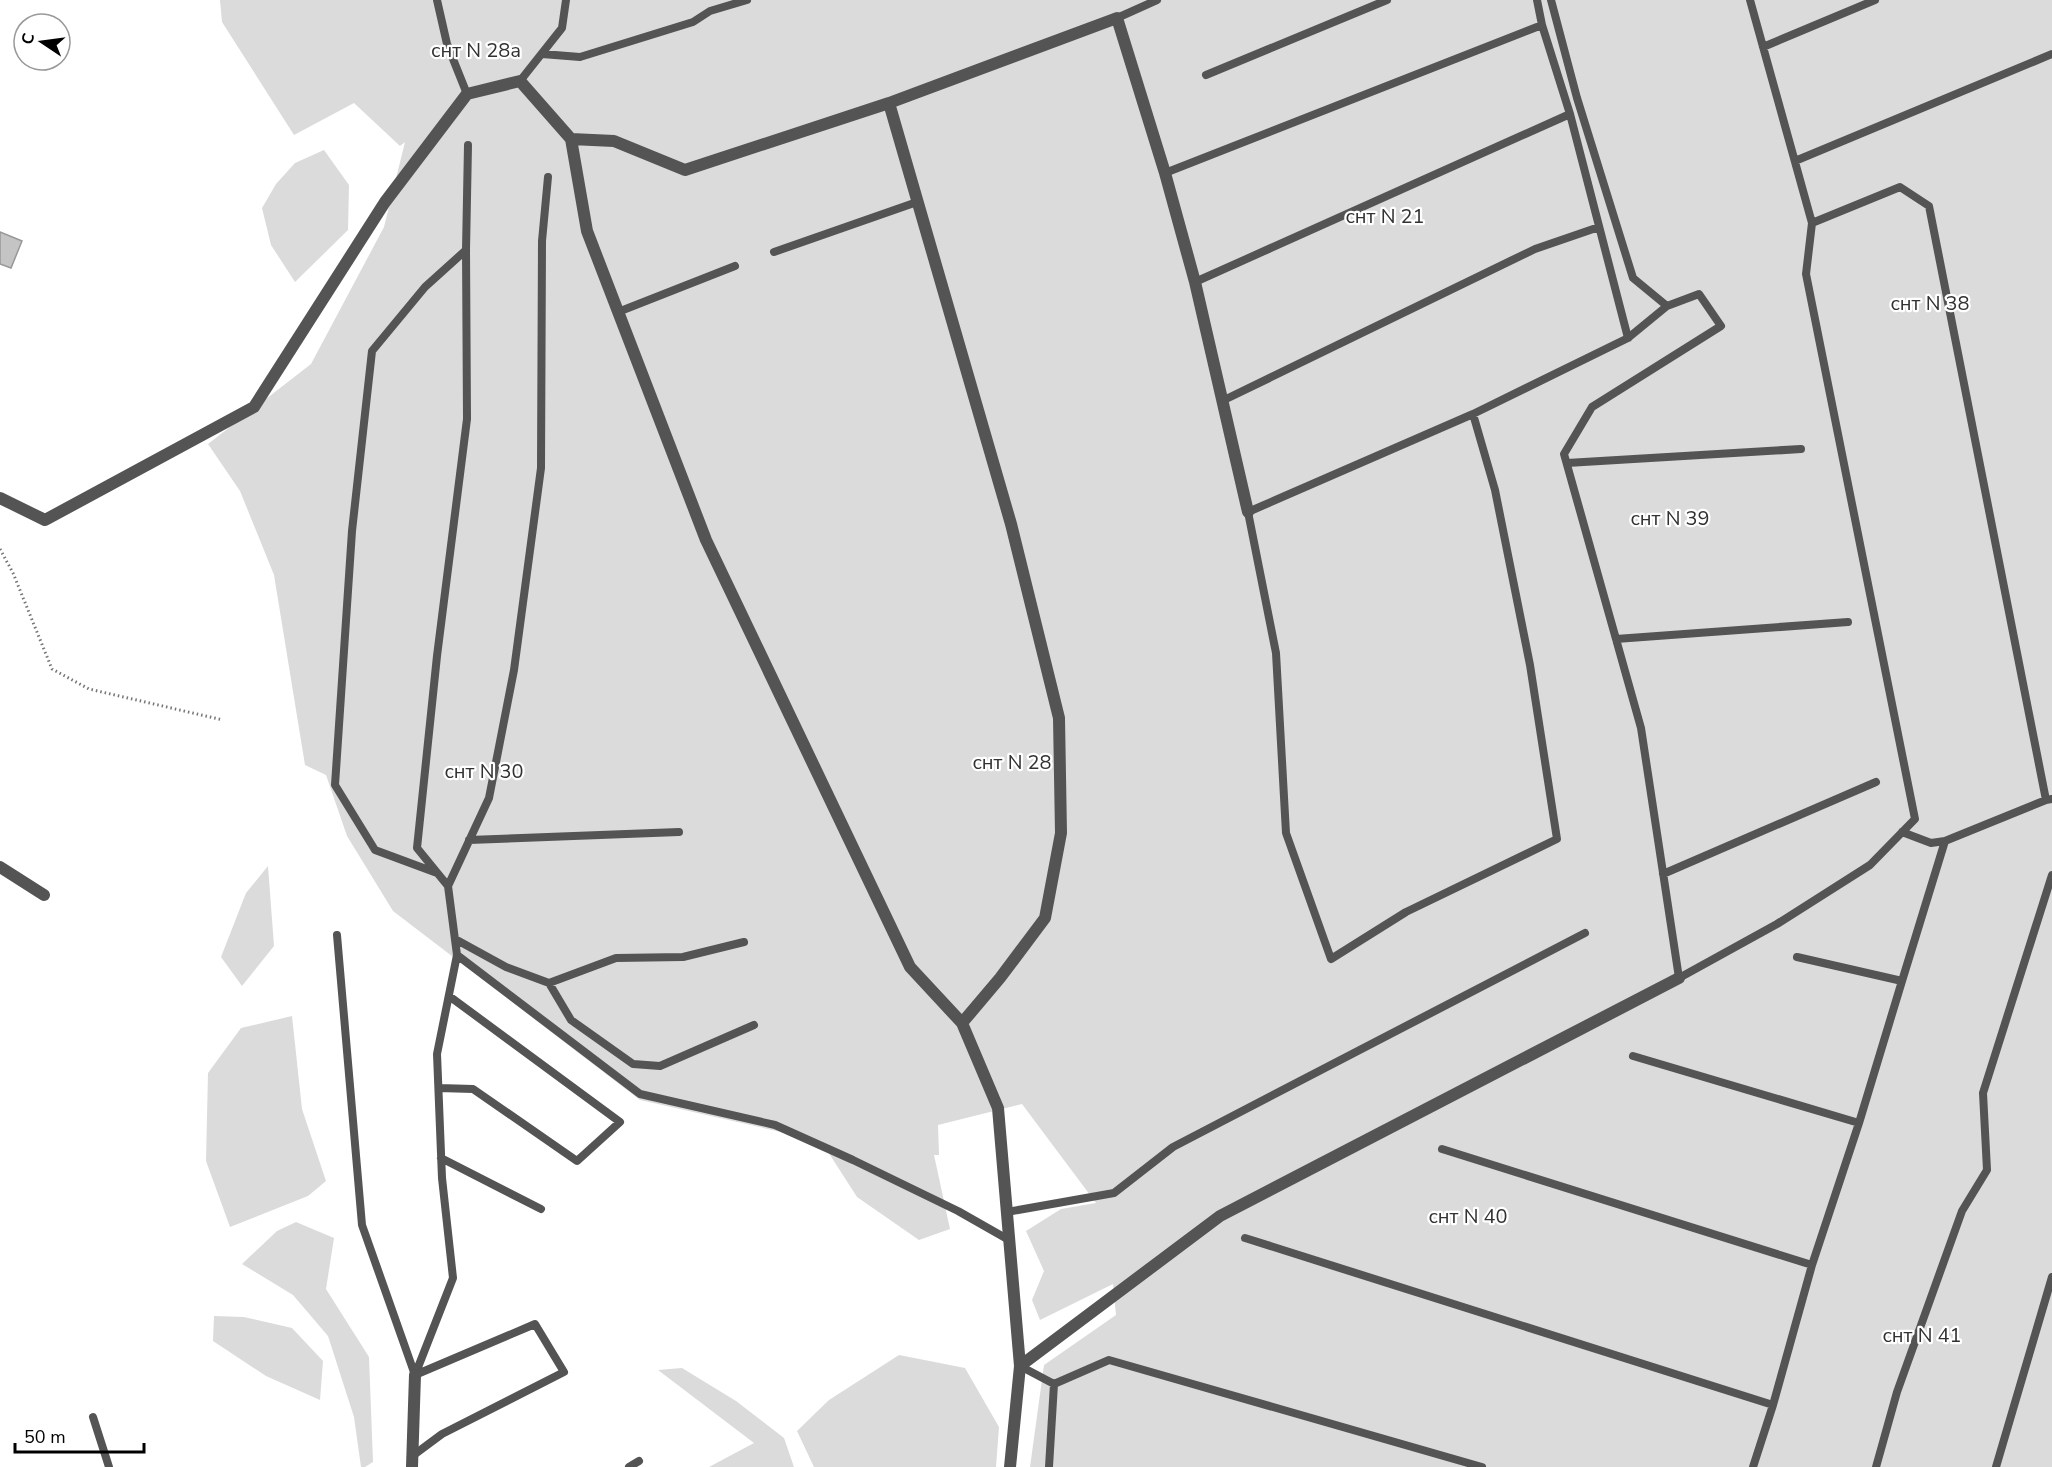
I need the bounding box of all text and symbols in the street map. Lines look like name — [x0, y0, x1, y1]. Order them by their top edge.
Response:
north arrow — [12, 12, 72, 72]
text: С — [16, 31, 40, 47]
park label: снт N 28а — [431, 37, 521, 64]
park label: снт N 21 — [1345, 203, 1425, 230]
park label: снт N 38 — [1890, 290, 1970, 317]
park label: снт N 39 — [1630, 505, 1710, 532]
park label: снт N 28 — [972, 749, 1052, 776]
park label: снт N 30 — [444, 758, 524, 785]
park label: снт N 40 — [1428, 1203, 1508, 1230]
park label: снт N 41 — [1882, 1322, 1962, 1349]
scale bar — [15, 1416, 144, 1454]
text: 50 m — [24, 1425, 66, 1449]

